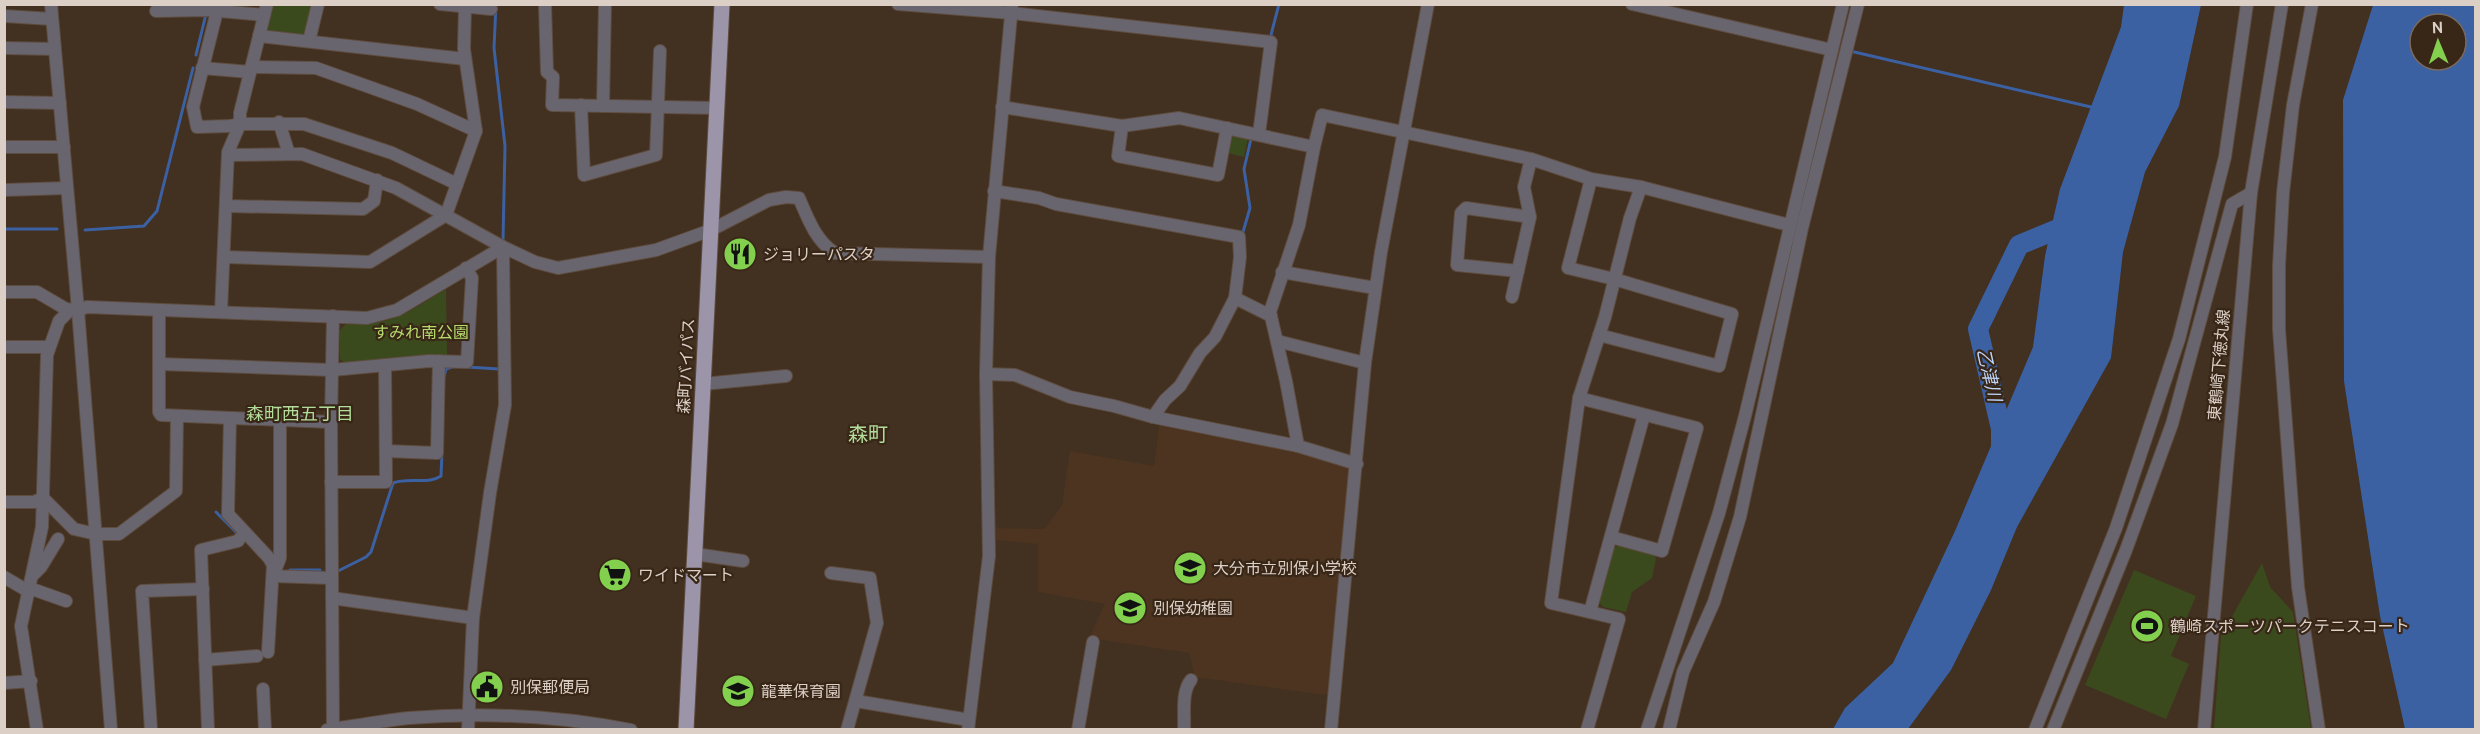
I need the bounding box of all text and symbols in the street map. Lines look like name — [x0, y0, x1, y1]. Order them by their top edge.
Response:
north arrow — [2408, 12, 2468, 72]
text: N — [2432, 18, 2443, 37]
restaurant icon: ジョリーパスタ — [722, 236, 758, 272]
place label: ジョリーパスタ — [763, 245, 875, 264]
street label: 東鶴崎下徳丸線 — [2205, 308, 2233, 422]
street label: 森町バイパス — [674, 318, 698, 414]
park label: すみれ南公園 — [373, 323, 469, 342]
water label: 乙津川 — [1972, 346, 2006, 406]
district label: 森町西五丁目 — [246, 403, 354, 425]
district label: 森町 — [848, 422, 888, 446]
school or university icon: 大分市立別保小学校 — [1172, 550, 1208, 586]
supermarket icon: ワイドマート — [597, 557, 633, 593]
place label: 大分市立別保小学校 — [1213, 559, 1357, 578]
place label: ワイドマート — [638, 566, 734, 585]
school or university icon: 別保幼稚園 — [1112, 590, 1148, 626]
place label: 別保幼稚園 — [1153, 599, 1233, 618]
sports icon: 鶴崎スポーツパークテニスコート — [2129, 608, 2165, 644]
place label: 鶴崎スポーツパークテニスコート — [2170, 617, 2410, 636]
public building icon: 別保郵便局 — [469, 669, 505, 705]
school or university icon: 龍華保育園 — [720, 673, 756, 709]
place label: 別保郵便局 — [510, 678, 590, 697]
place label: 龍華保育園 — [761, 682, 841, 701]

